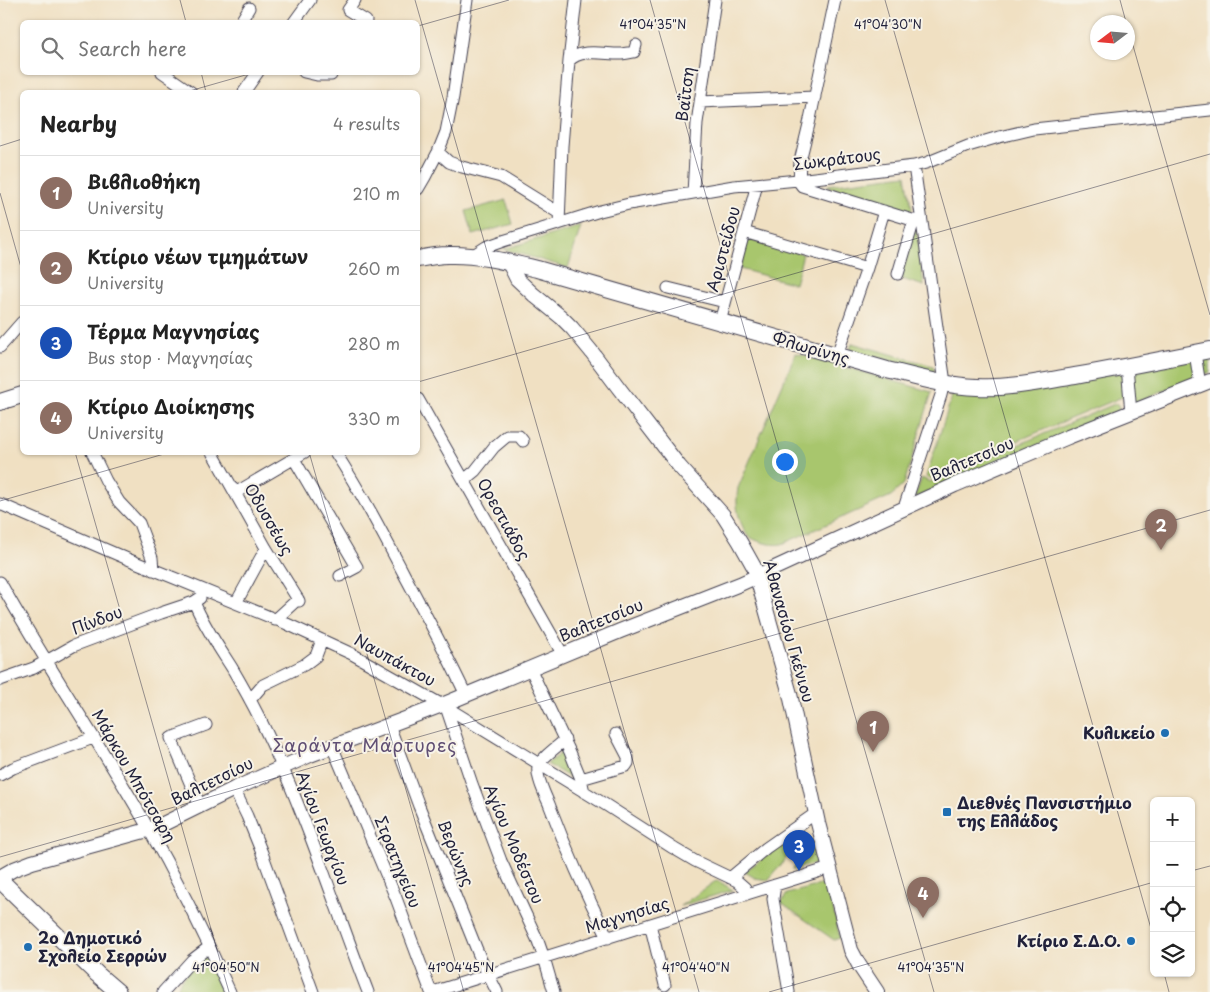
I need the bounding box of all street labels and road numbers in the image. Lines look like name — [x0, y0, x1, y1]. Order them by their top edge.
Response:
street label: Βαΐτση — [669, 65, 699, 122]
street label: Σωκράτους — [792, 141, 882, 175]
street label: Αριστείδου — [699, 203, 745, 294]
street label: Φλωρίνης — [770, 325, 853, 369]
street label: Βαλτετσίου — [926, 430, 1017, 486]
street label: Ορεστιάδος — [472, 473, 537, 564]
street label: Οδυσσέως — [240, 478, 300, 559]
street label: Αθανασίου Γκένιου — [758, 557, 822, 705]
street label: Βαλτετσίου — [555, 591, 646, 647]
street label: Πίνδου — [68, 598, 126, 640]
street label: Ναυπάκτου — [350, 627, 441, 691]
street label: Μάρκου Μπότσαρη — [87, 704, 183, 847]
street label: Βαλτετσίου — [166, 750, 257, 810]
street label: Αγίου Γεωργίου — [291, 767, 357, 888]
street label: Αγίου Μοδέστου — [479, 780, 551, 907]
street label: Στρατηγείου — [370, 812, 428, 911]
street label: Βερώνης — [433, 816, 481, 890]
street label: Μαγνησίας — [582, 890, 672, 938]

